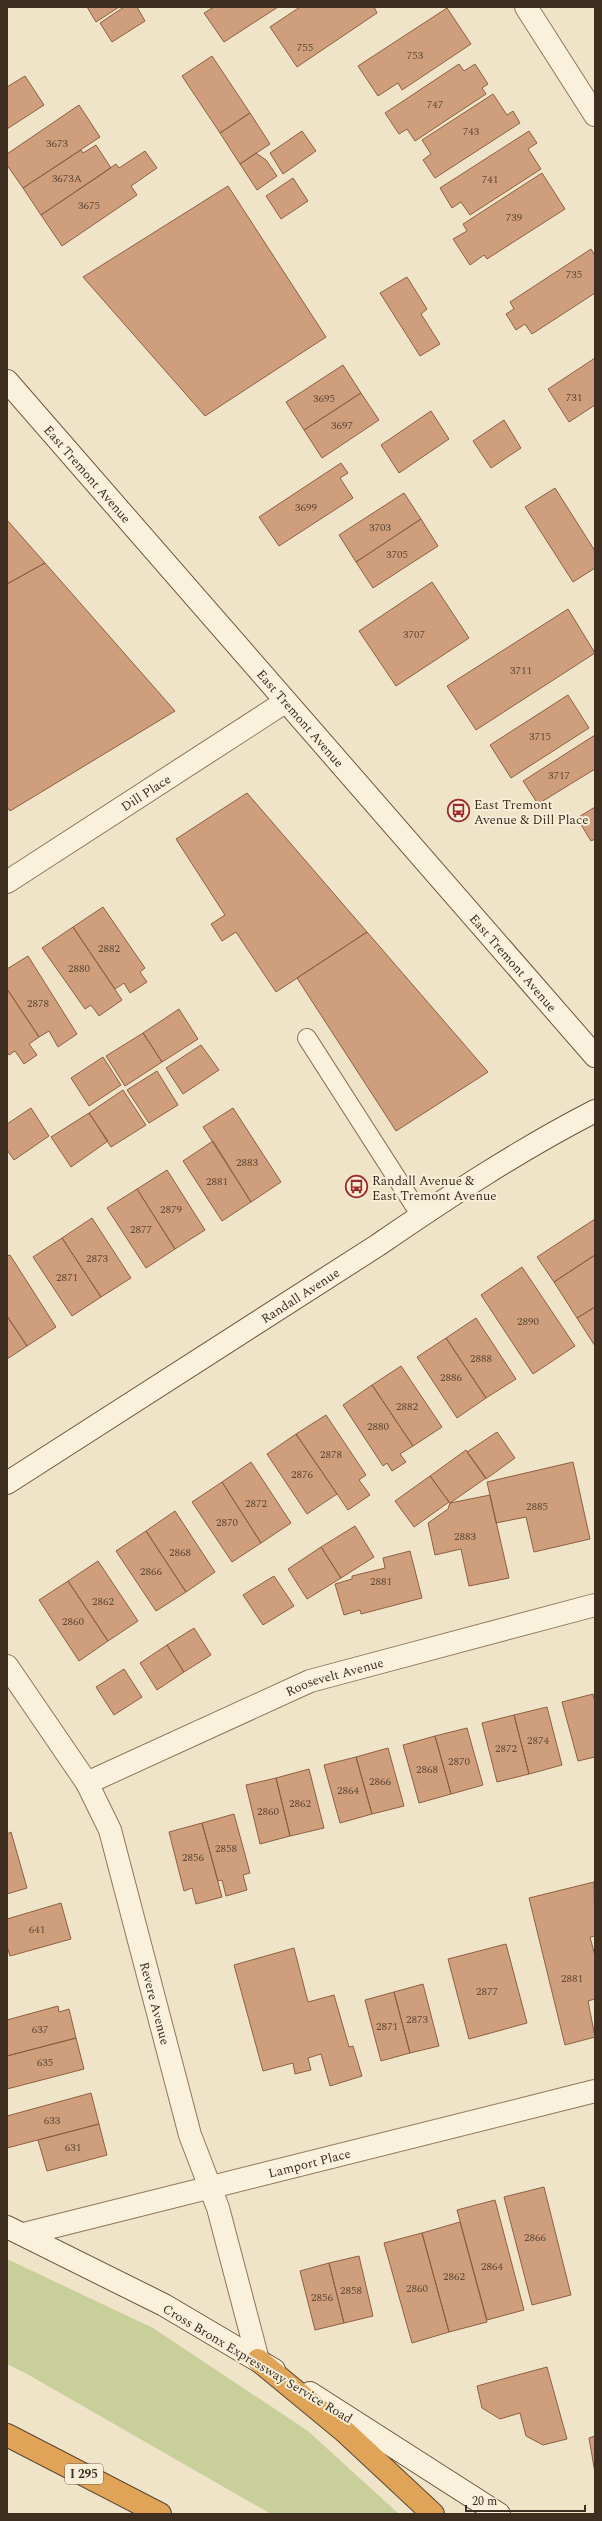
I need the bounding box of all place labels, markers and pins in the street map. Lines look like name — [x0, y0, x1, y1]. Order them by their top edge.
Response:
place label: East Tremont Avenue & Dill Place — [474, 795, 588, 830]
bus stop icon: East Tremont Avenue & Dill Place — [446, 798, 472, 824]
place label: Randall Avenue & East Tremont Avenue — [372, 1171, 497, 1206]
bus stop icon: Randall Avenue & East Tremont Avenue — [343, 1174, 369, 1200]

